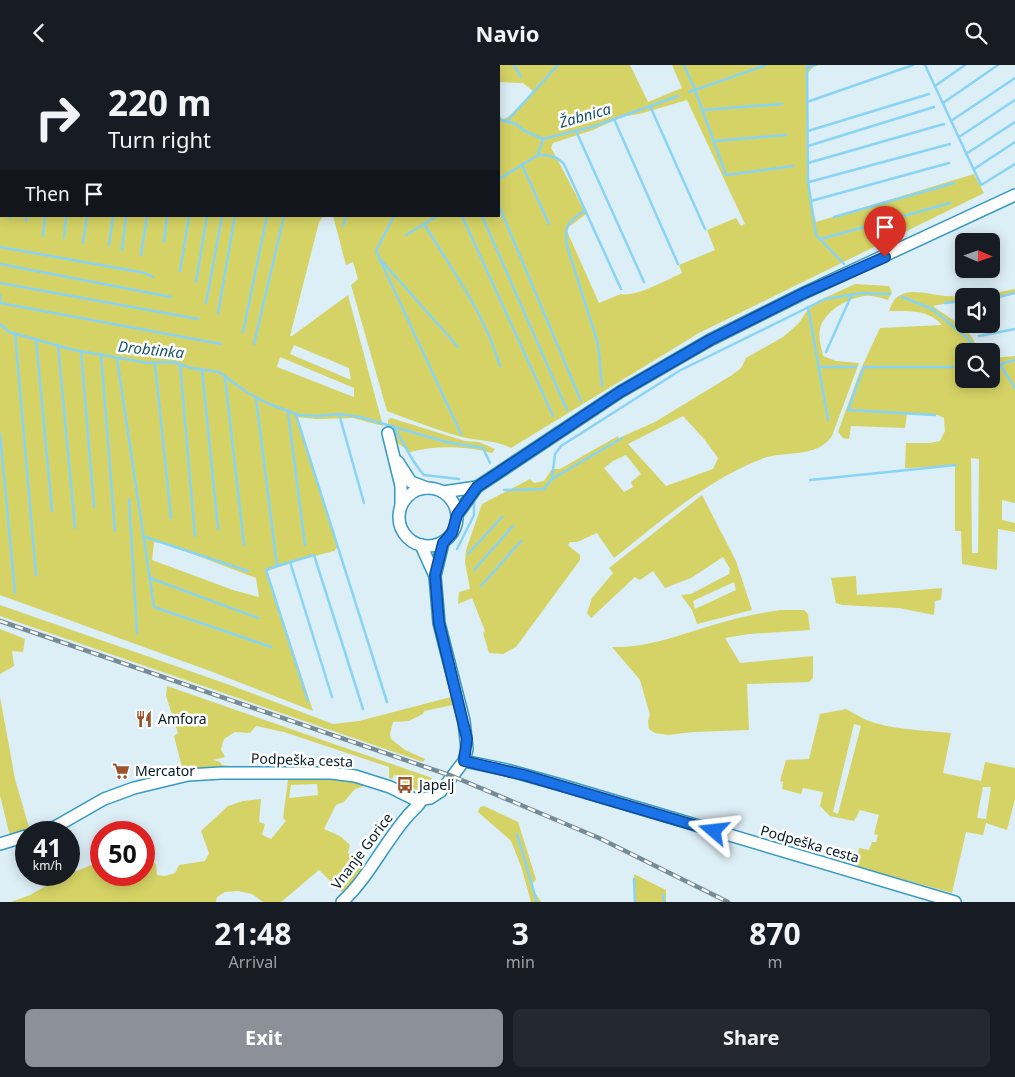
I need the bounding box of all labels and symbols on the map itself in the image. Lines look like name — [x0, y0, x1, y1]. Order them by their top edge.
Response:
water label: Žabnica — [556, 98, 613, 132]
pin — [864, 206, 906, 257]
north arrow — [955, 233, 1000, 277]
water label: Drobtinka — [117, 336, 186, 362]
restaurant icon: Amfora — [134, 709, 154, 729]
place label: Amfora — [158, 709, 207, 728]
street label: Podpeška cesta — [251, 748, 353, 771]
supermarket icon: Mercator — [111, 761, 131, 781]
place label: Mercator — [135, 761, 195, 780]
bus stop icon: Japelj — [395, 775, 415, 795]
place label: Japelj — [417, 775, 454, 794]
position arrow — [687, 804, 739, 856]
street label: Vnanje Gorice — [327, 808, 397, 893]
street label: Podpeška cesta — [759, 820, 862, 867]
speed limit sign: 50 — [90, 821, 155, 886]

